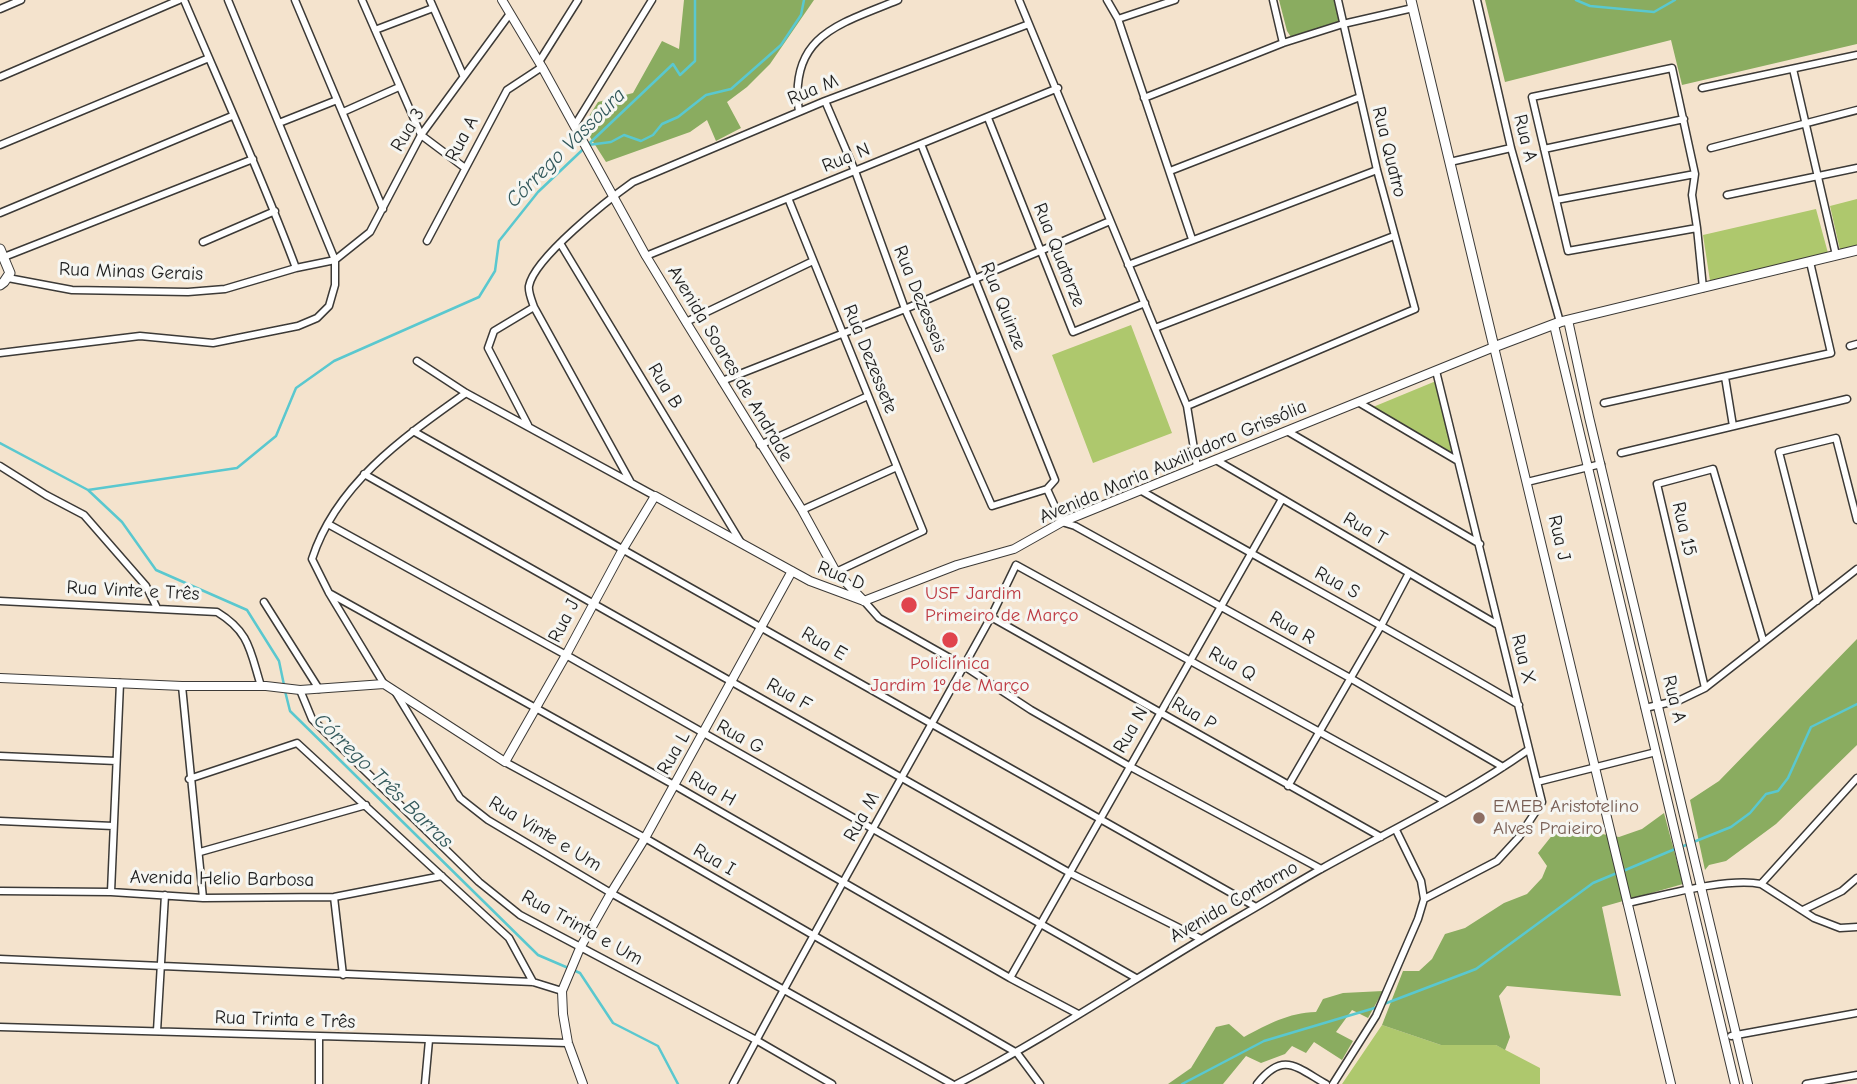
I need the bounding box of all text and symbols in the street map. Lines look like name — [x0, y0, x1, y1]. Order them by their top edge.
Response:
street label: Rua M — [784, 69, 842, 111]
water label: Córrego Vassoura — [501, 83, 631, 213]
street label: Rua 3 — [386, 104, 430, 156]
street label: Rua Quatro — [1367, 104, 1411, 200]
street label: Rua A — [441, 112, 483, 166]
street label: Rua A — [1508, 112, 1542, 164]
street label: Rua N — [819, 138, 873, 178]
street label: Rua Quatorze — [1028, 200, 1090, 310]
street label: Rua Dezesseis — [888, 242, 952, 356]
street label: Rua Minas Gerais — [58, 258, 204, 286]
street label: Rua Quinze — [975, 259, 1031, 353]
street label: Avenida Soares de Andrade — [662, 262, 798, 466]
street label: Rua Dezessete — [838, 301, 902, 417]
street label: Rua B — [643, 359, 687, 413]
street label: Avenida Maria Auxiliadora Grissólia — [1036, 395, 1310, 529]
street label: Rua 15 — [1667, 500, 1701, 558]
street label: Rua T — [1339, 507, 1391, 551]
street label: Rua J — [1543, 513, 1575, 563]
street label: Rua D — [814, 556, 868, 596]
street label: Rua S — [1311, 562, 1363, 604]
street label: Rua Vinte e Três — [66, 576, 200, 606]
place label: USF Jardim Primeiro de Março — [925, 583, 1079, 627]
street label: Rua J — [543, 595, 585, 647]
marker: USF Jardim Primeiro de Março — [899, 595, 919, 615]
street label: Rua R — [1265, 606, 1319, 650]
street label: Rua E — [797, 622, 851, 666]
marker: Policlínica Jardim 1º de Março — [940, 630, 960, 650]
street label: Rua X — [1506, 632, 1540, 686]
street label: Rua Q — [1204, 642, 1260, 686]
place label: Policlínica Jardim 1º de Março — [871, 653, 1029, 697]
street label: Rua F — [762, 673, 816, 717]
street label: Rua A — [1657, 673, 1691, 725]
street label: Rua P — [1168, 692, 1220, 736]
street label: Rua N — [1109, 703, 1153, 757]
water label: Córrego Três Barras — [308, 708, 458, 854]
street label: Rua G — [712, 715, 768, 759]
street label: Rua L — [652, 727, 696, 779]
street label: Rua H — [684, 766, 740, 812]
street label: Rua M — [839, 788, 885, 846]
street label: Rua Vinte e Um — [484, 791, 606, 877]
place label: EMEB Aristotelino Alves Praieiro — [1493, 796, 1639, 840]
marker: EMEB Aristotelino Alves Praieiro — [1471, 810, 1487, 826]
street label: Rua I — [689, 839, 739, 881]
street label: Avenida Contorno — [1166, 856, 1302, 948]
street label: Avenida Helio Barbosa — [130, 866, 314, 892]
street label: Rua Trinta e Um — [517, 885, 647, 971]
street label: Rua Trinta e Três — [214, 1006, 356, 1034]

